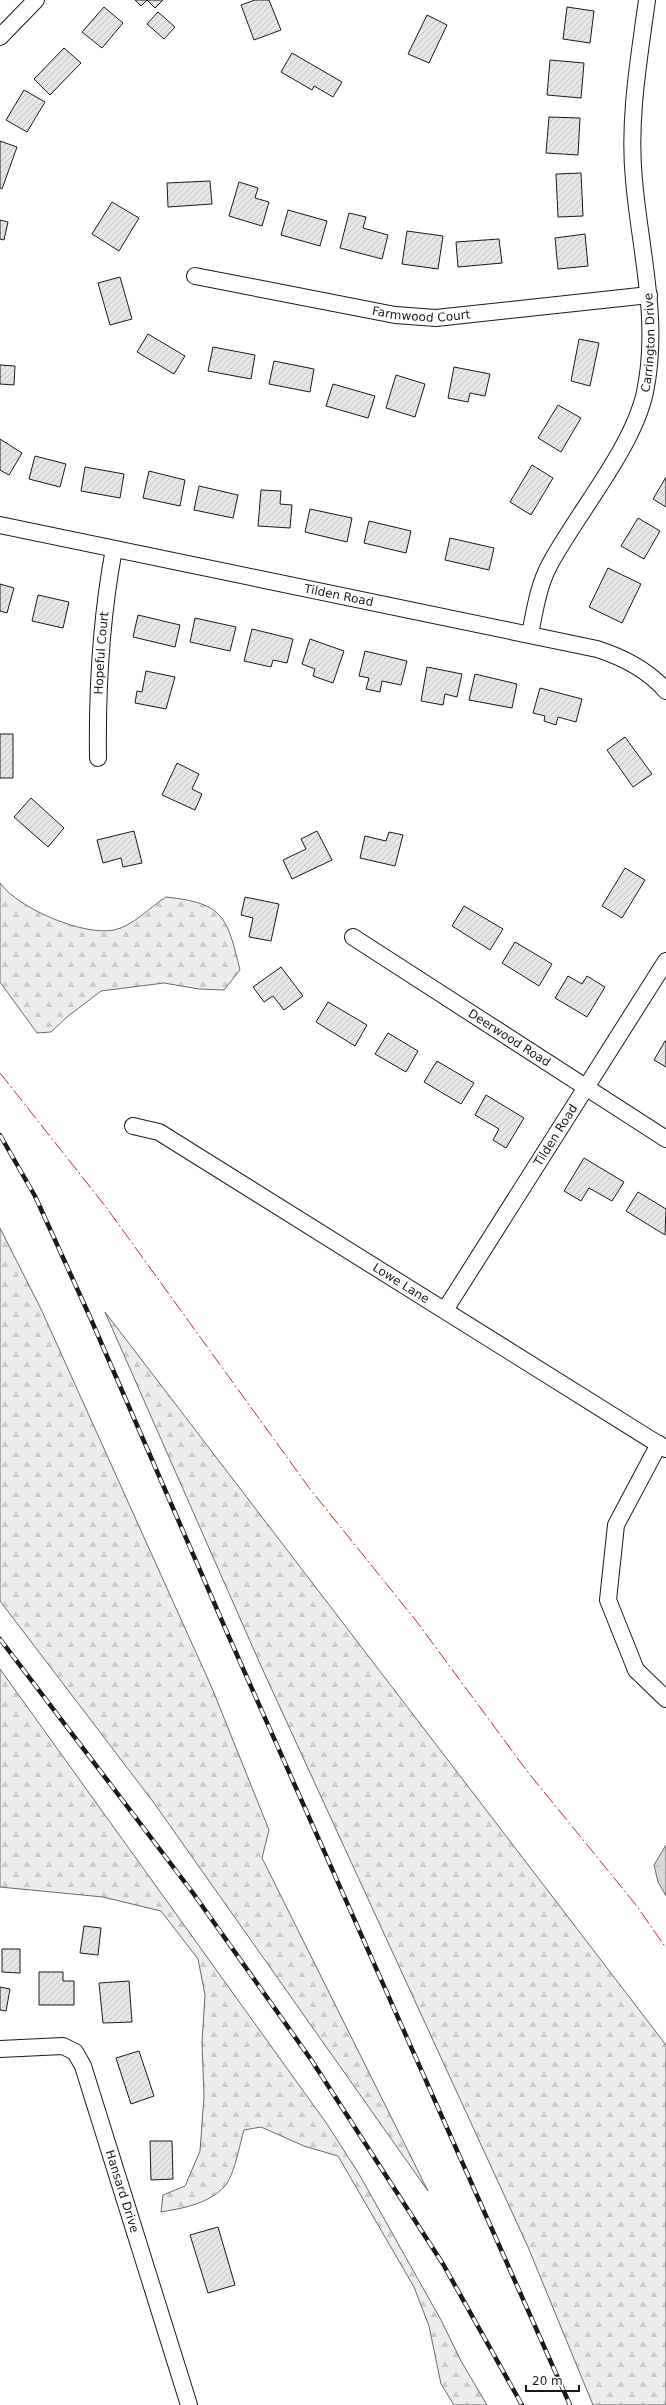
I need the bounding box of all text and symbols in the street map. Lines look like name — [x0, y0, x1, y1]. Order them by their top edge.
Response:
street label: Carrington Drive — [638, 292, 657, 394]
street label: Farmwood Court — [371, 304, 471, 325]
street label: Tilden Road — [302, 581, 375, 609]
street label: Hopeful Court — [92, 610, 112, 695]
street label: Deerwood Road — [466, 1006, 553, 1070]
street label: Tilden Road — [531, 1102, 580, 1169]
street label: Lowe Lane — [370, 1260, 432, 1306]
street label: Hansard Drive — [103, 2148, 142, 2234]
scale bar — [526, 2367, 579, 2393]
text: 20 m — [532, 2374, 563, 2388]

